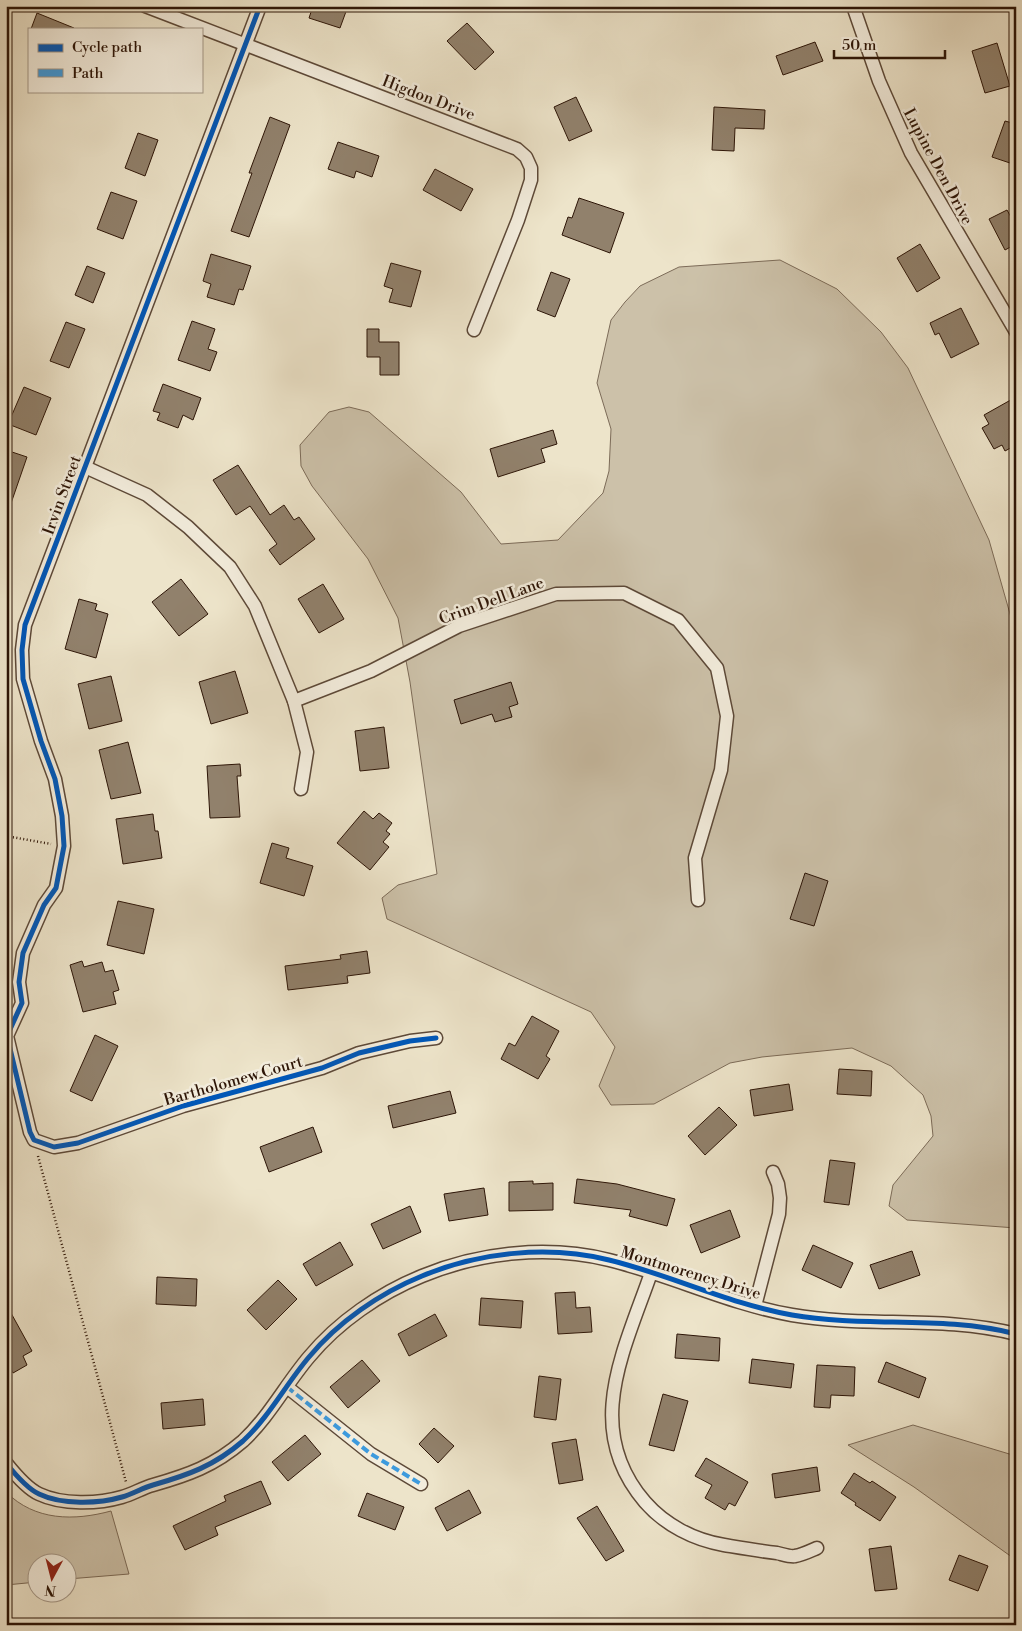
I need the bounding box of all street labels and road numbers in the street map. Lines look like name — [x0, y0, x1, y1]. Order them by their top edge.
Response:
street label: Higdon Drive — [379, 71, 478, 125]
street label: Lupine Den Drive — [899, 105, 977, 228]
street label: Irvin Street — [38, 453, 86, 538]
street label: Crim Dell Lane — [436, 573, 547, 629]
street label: Bartholomew Court — [161, 1052, 305, 1111]
street label: Montmorency Drive — [618, 1242, 763, 1304]

